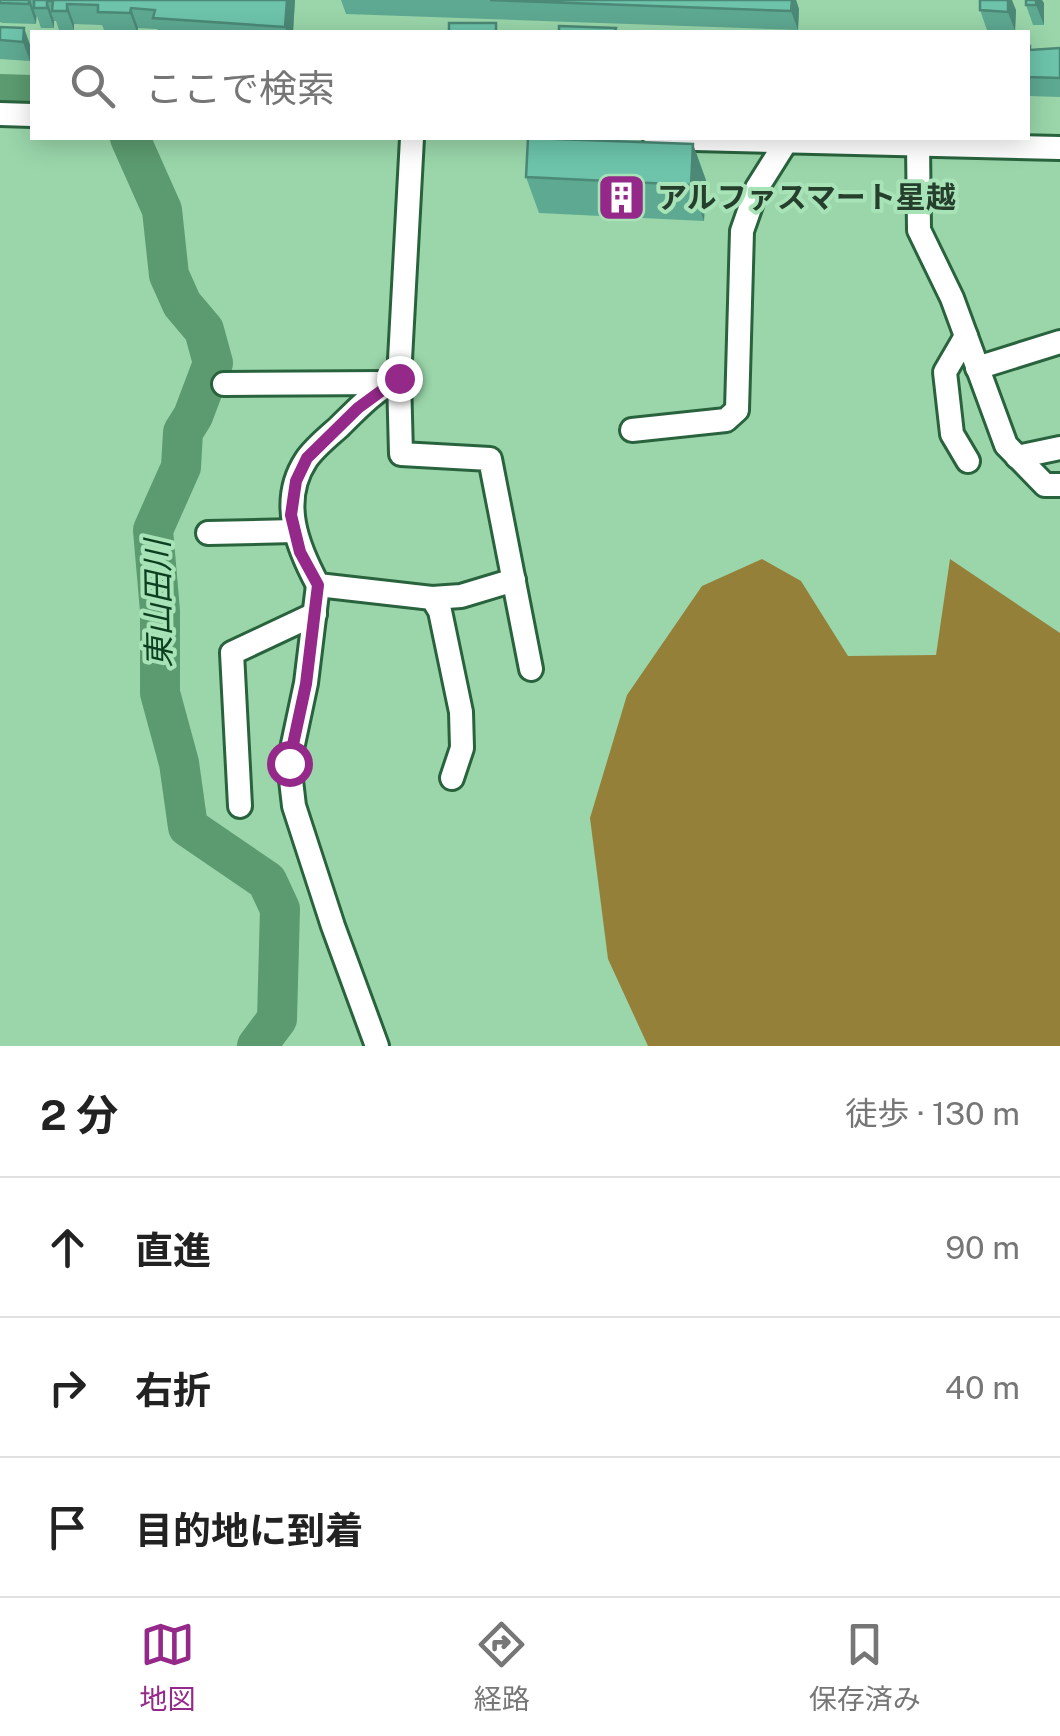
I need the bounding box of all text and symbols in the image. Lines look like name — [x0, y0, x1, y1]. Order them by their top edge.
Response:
search box — [30, 30, 1030, 140]
icon: search — [65, 58, 120, 113]
text: ここで検索 — [145, 66, 335, 111]
building icon: アルファスマート星越 — [596, 171, 648, 223]
place label: アルファスマート星越 — [657, 179, 956, 215]
route end — [377, 356, 423, 402]
water label: 東山田川 — [138, 537, 178, 668]
route start — [267, 741, 313, 787]
text: 2 分 — [40, 1090, 118, 1139]
text: 徒歩 · 130 m — [845, 1095, 1020, 1132]
icon: ahead — [40, 1220, 95, 1275]
text: 直進 — [135, 1228, 211, 1273]
text: 90 m — [945, 1229, 1020, 1266]
icon: right — [40, 1360, 95, 1415]
text: 右折 — [135, 1368, 211, 1413]
text: 40 m — [945, 1369, 1020, 1406]
icon: arrive — [40, 1500, 95, 1555]
text: 目的地に到着 — [135, 1508, 363, 1553]
tab: 地図 — [139, 1617, 195, 1717]
tab: 経路 — [474, 1617, 530, 1717]
tab: 保存済み — [809, 1617, 921, 1717]

